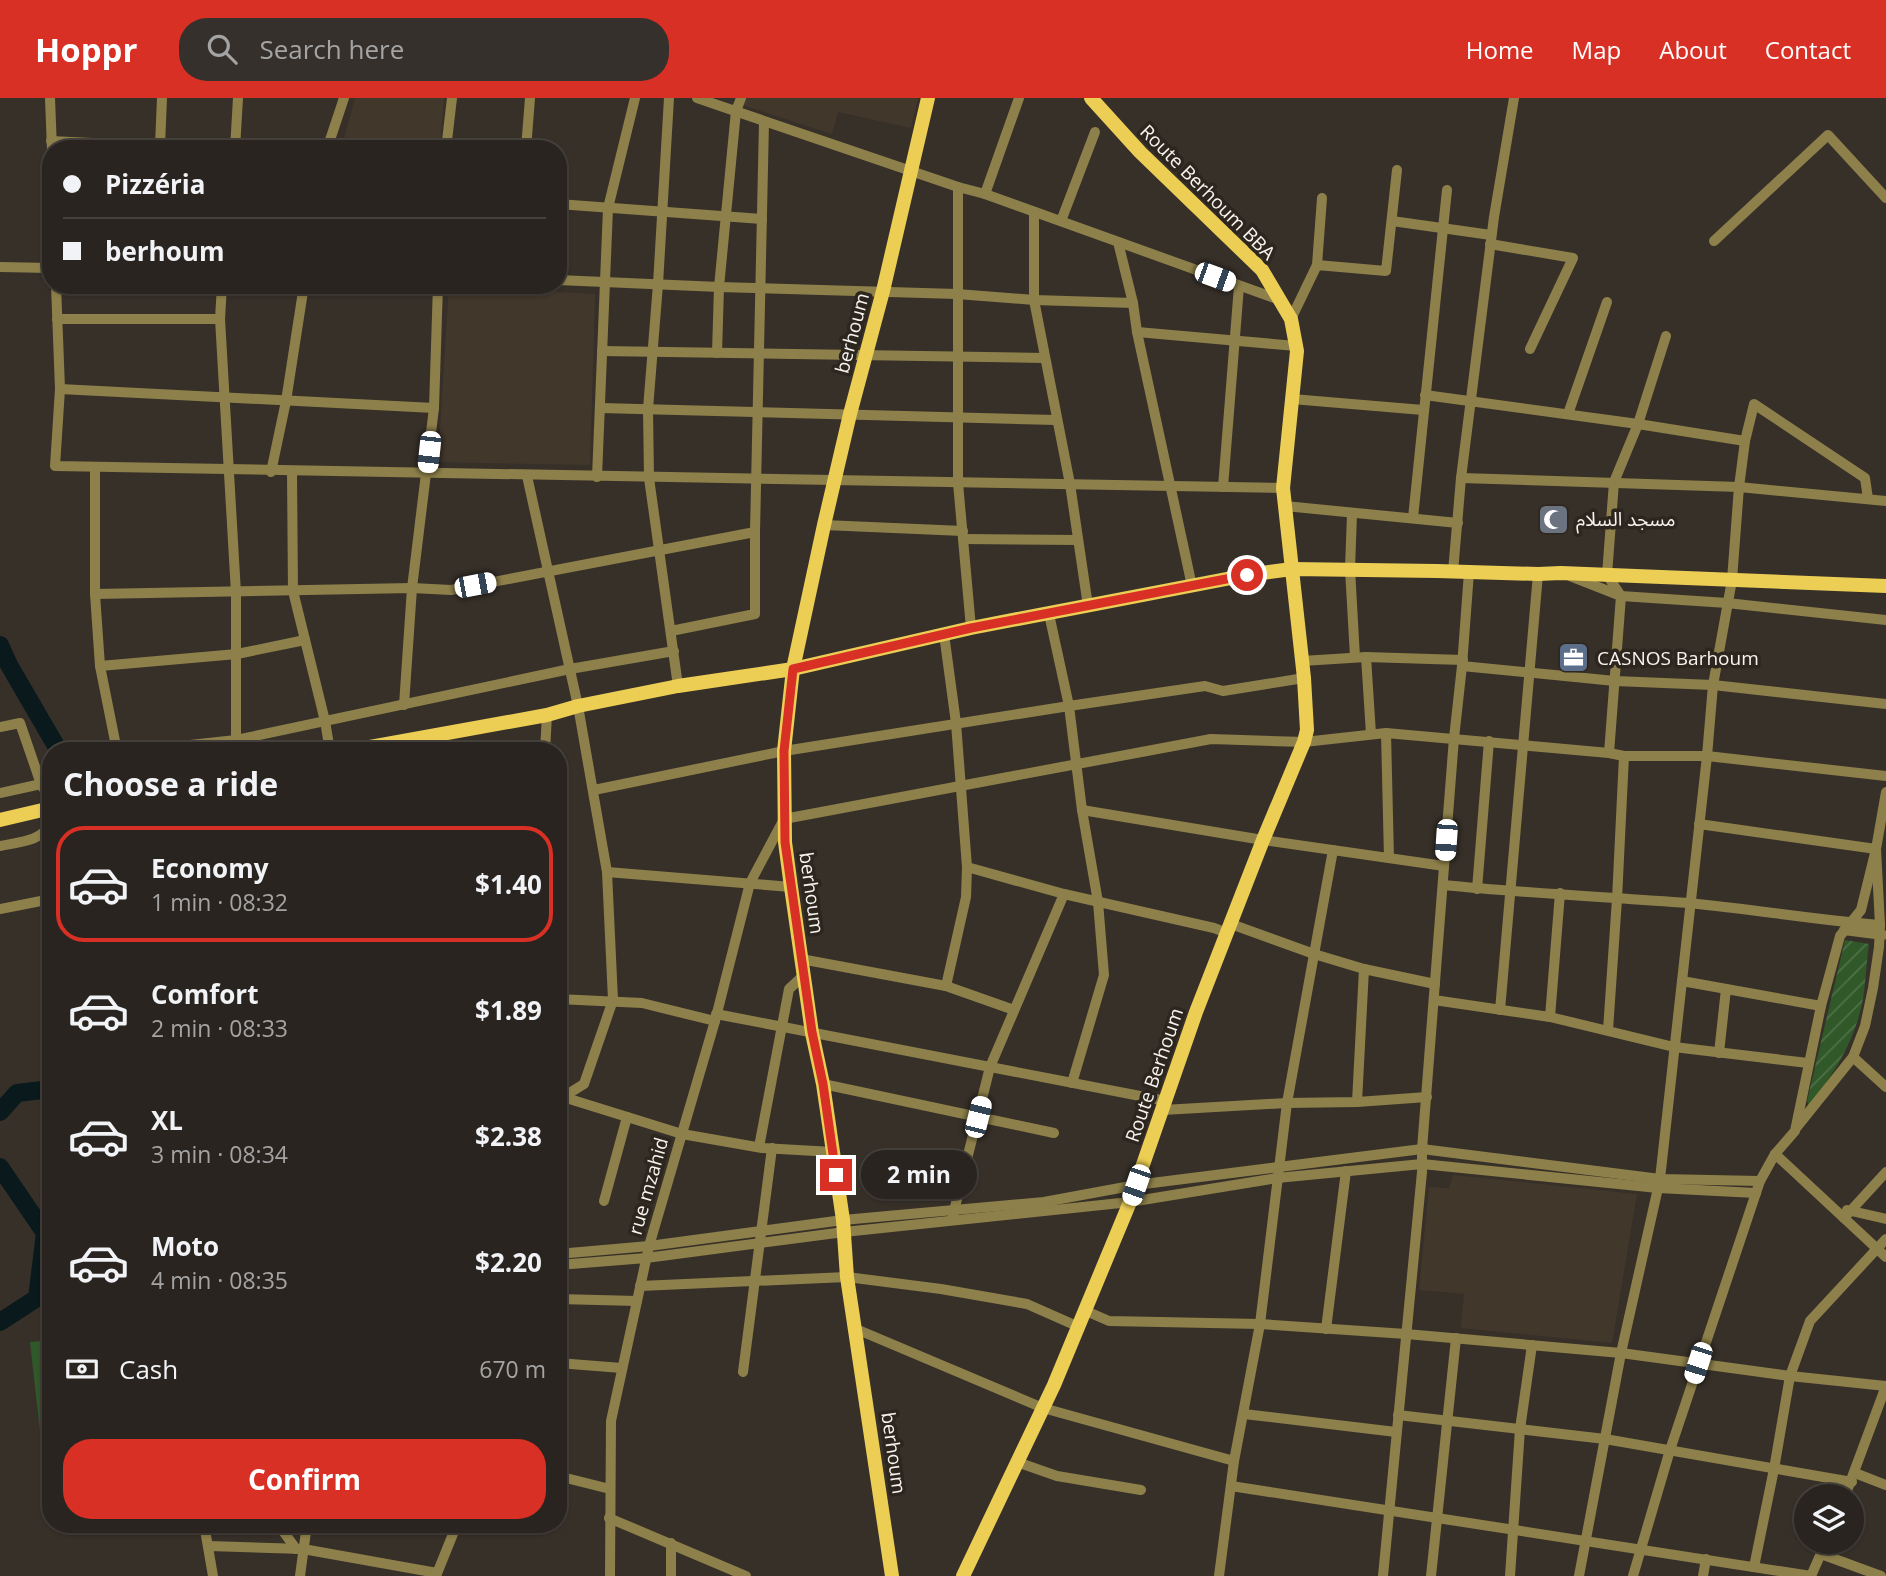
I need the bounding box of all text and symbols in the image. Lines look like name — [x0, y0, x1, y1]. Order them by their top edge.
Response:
search box — [179, 18, 669, 81]
text: Hoppr — [35, 27, 137, 72]
icon: search — [203, 30, 241, 68]
text: Search here — [259, 31, 404, 67]
text: Home — [1466, 33, 1534, 66]
text: Map — [1572, 33, 1621, 66]
text: About — [1659, 33, 1727, 66]
text: Contact — [1765, 33, 1851, 66]
street label: Route Berhoum BBA — [1135, 119, 1281, 265]
text: Pizzéria — [105, 166, 205, 202]
text: berhoum — [105, 233, 224, 269]
car — [1192, 260, 1239, 294]
street label: berhoum — [829, 290, 875, 376]
car — [417, 430, 442, 474]
mosque icon: مسجد السلام — [1536, 502, 1570, 536]
place label: مسجد السلام — [1576, 506, 1675, 534]
route start — [1231, 559, 1263, 591]
car — [453, 571, 498, 599]
office icon: CASNOS Barhoum — [1557, 641, 1591, 675]
place label: CASNOS Barhoum — [1597, 645, 1759, 671]
text: Choose a ride — [63, 762, 278, 805]
car — [1435, 818, 1458, 862]
text: Economy — [151, 850, 269, 886]
street label: berhoum — [793, 850, 831, 936]
icon: car — [67, 853, 130, 916]
text: $1.40 — [475, 866, 542, 902]
text: 1 min · 08:32 — [151, 886, 288, 918]
text: Comfort — [151, 976, 258, 1012]
icon: car — [67, 979, 130, 1042]
text: $1.89 — [475, 992, 542, 1028]
street label: Route Berhoum — [1119, 1004, 1189, 1146]
text: 2 min · 08:33 — [151, 1012, 288, 1044]
car — [963, 1094, 994, 1140]
text: XL — [151, 1102, 183, 1138]
icon: car — [67, 1105, 130, 1168]
text: $2.38 — [475, 1118, 542, 1154]
street label: rue mzahid — [622, 1134, 674, 1238]
text: 3 min · 08:34 — [151, 1138, 288, 1170]
callout: 2 min — [860, 1150, 976, 1200]
text: 2 min — [887, 1158, 951, 1190]
route end — [820, 1159, 852, 1191]
car — [1120, 1162, 1153, 1208]
text: Moto — [151, 1228, 219, 1264]
icon: car — [67, 1231, 130, 1294]
text: $2.20 — [475, 1244, 542, 1280]
text: 4 min · 08:35 — [151, 1264, 288, 1296]
car — [1682, 1340, 1715, 1386]
icon: cash — [63, 1350, 101, 1388]
text: Cash — [119, 1351, 178, 1387]
text: 670 m — [479, 1353, 546, 1385]
street label: berhoum — [875, 1410, 913, 1496]
button: Confirm — [63, 1439, 546, 1519]
map controls — [1794, 1484, 1864, 1554]
button: layers — [1794, 1484, 1864, 1554]

